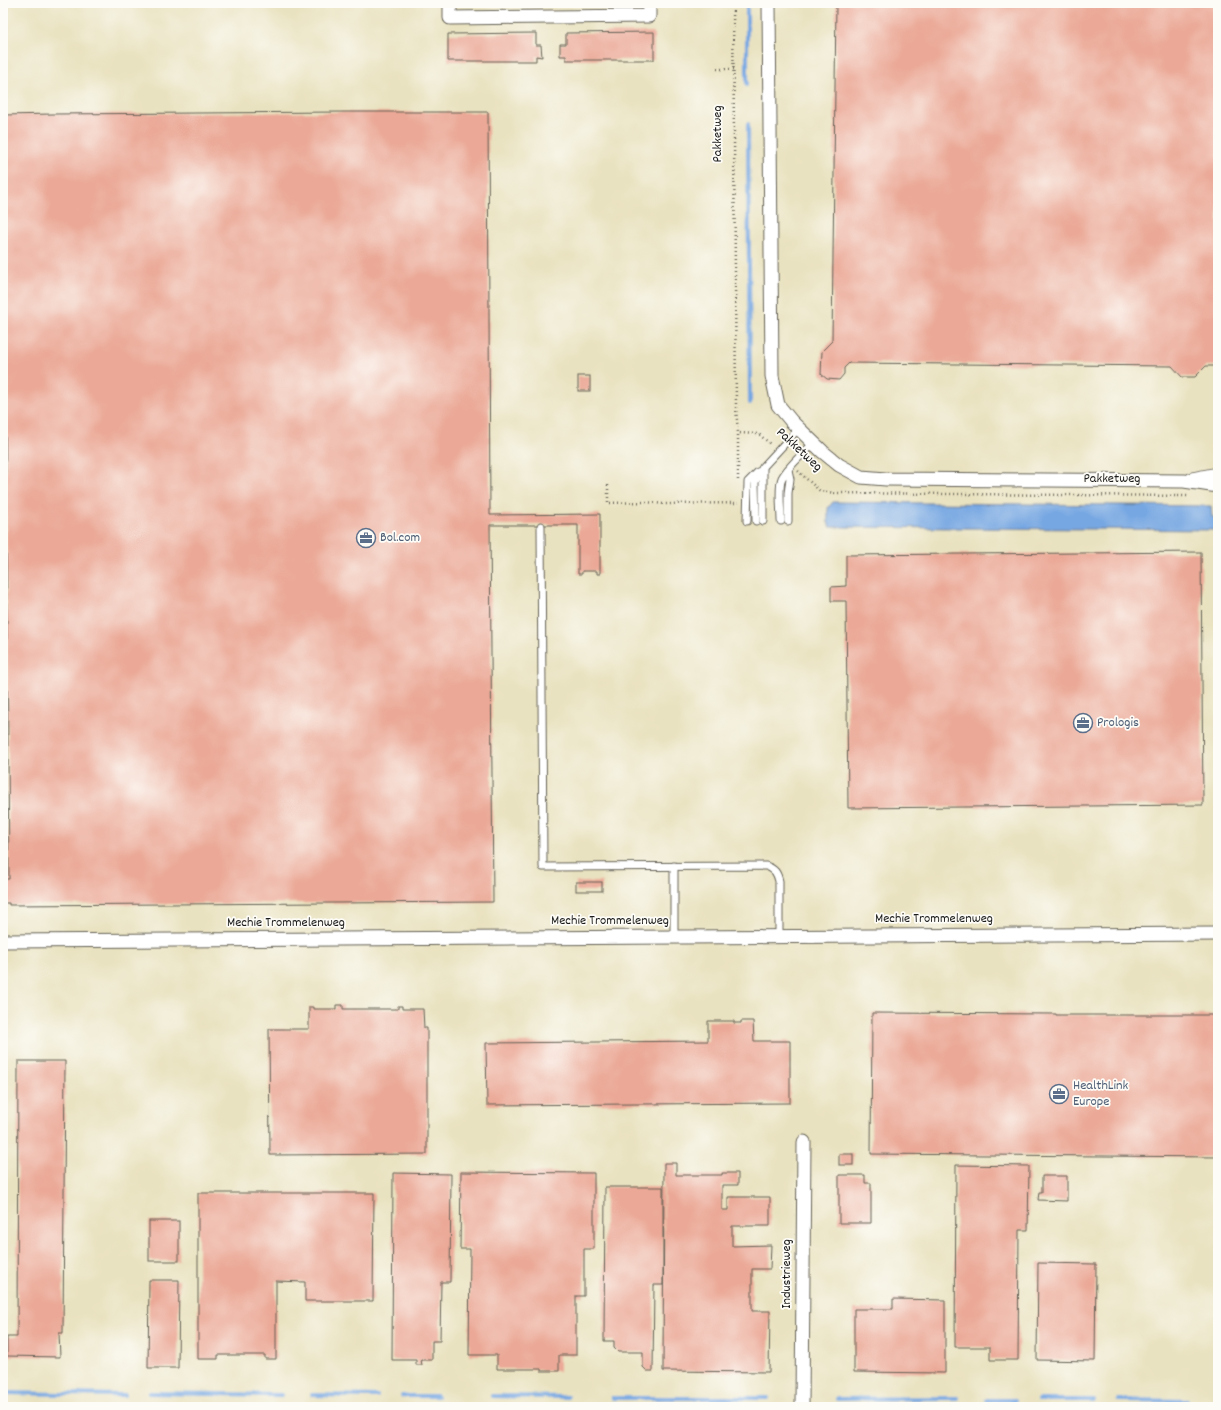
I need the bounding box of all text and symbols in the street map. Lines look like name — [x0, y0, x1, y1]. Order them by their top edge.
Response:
street label: Pakketweg — [708, 105, 728, 163]
street label: Pakketweg — [771, 423, 827, 477]
street label: Pakketweg — [1083, 469, 1141, 489]
office icon: Bol.com — [355, 527, 377, 549]
place label: Bol.com — [380, 528, 420, 548]
office icon: Prologis — [1072, 712, 1094, 734]
place label: Prologis — [1097, 713, 1139, 733]
street label: Mechie Trommelenweg — [875, 909, 993, 929]
street label: Mechie Trommelenweg — [551, 911, 669, 931]
street label: Mechie Trommelenweg — [227, 913, 345, 933]
place label: HealthLink Europe — [1073, 1076, 1129, 1112]
office icon: HealthLink Europe — [1048, 1083, 1070, 1105]
street label: Industrieweg — [777, 1239, 797, 1309]

